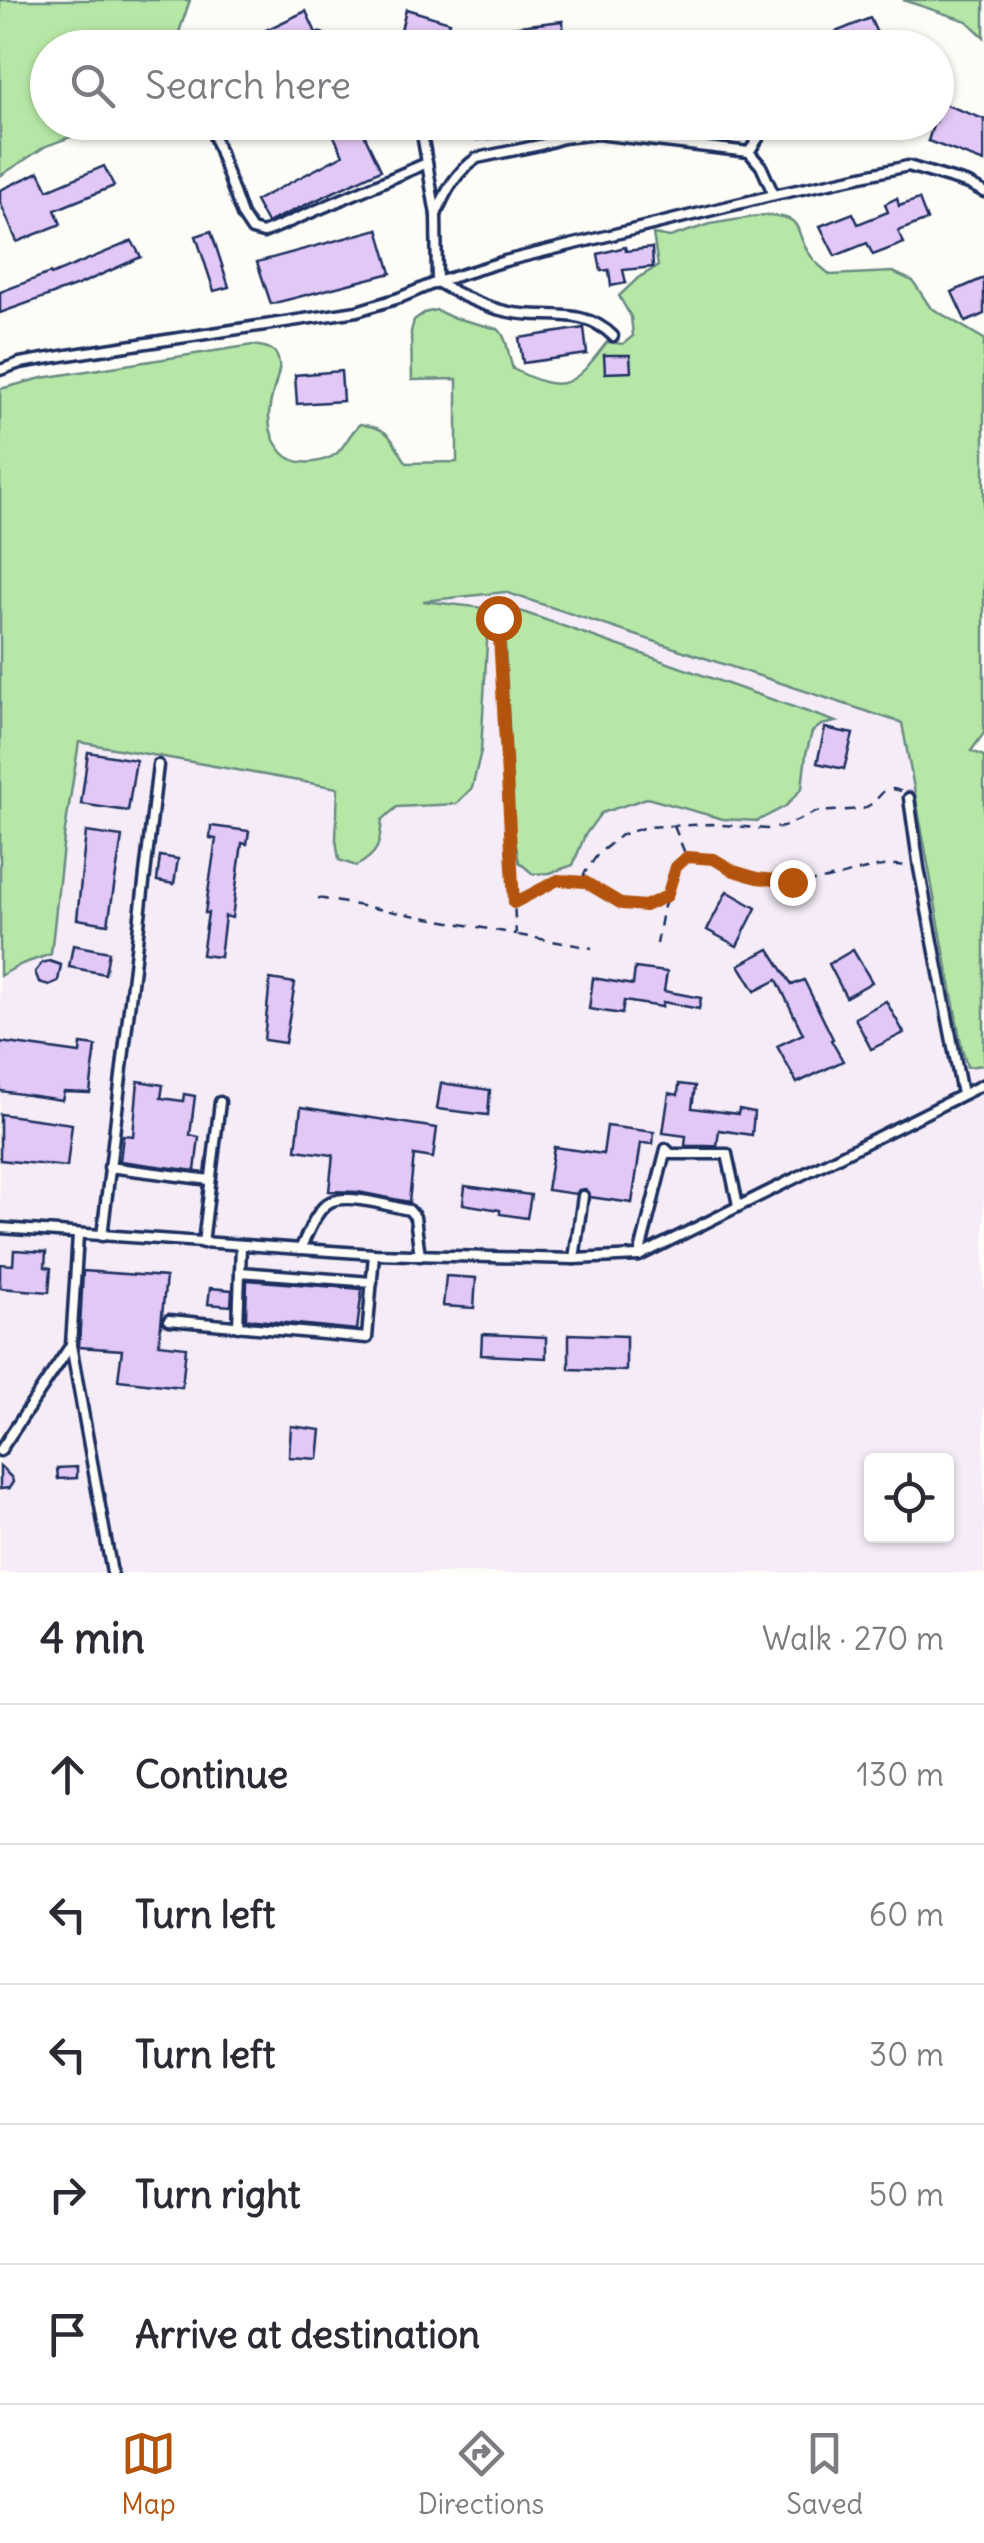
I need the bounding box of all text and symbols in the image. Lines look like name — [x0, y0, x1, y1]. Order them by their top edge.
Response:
search box — [30, 30, 954, 140]
icon: search — [65, 58, 120, 113]
text: Search here — [145, 62, 351, 109]
route start — [476, 596, 522, 642]
route end — [770, 860, 816, 906]
map controls — [864, 1453, 954, 1543]
button: locate — [864, 1453, 954, 1543]
text: 4 min — [40, 1612, 145, 1664]
text: Walk · 270 m — [762, 1618, 944, 1659]
icon: ahead — [40, 1747, 95, 1802]
text: Continue — [135, 1751, 288, 1798]
text: 130 m — [856, 1754, 944, 1795]
icon: left — [40, 1887, 95, 1942]
text: Turn left — [135, 1891, 275, 1938]
text: 60 m — [869, 1894, 944, 1935]
icon: left — [40, 2027, 95, 2082]
text: Turn left — [135, 2031, 275, 2078]
text: 30 m — [869, 2034, 944, 2075]
icon: right — [40, 2167, 95, 2222]
text: Turn right — [135, 2171, 301, 2218]
text: 50 m — [869, 2174, 944, 2215]
icon: arrive — [40, 2307, 95, 2362]
text: Arrive at destination — [135, 2311, 480, 2358]
tab: Map — [121, 2426, 176, 2522]
tab: Directions — [418, 2426, 544, 2522]
tab: Saved — [786, 2426, 863, 2522]

